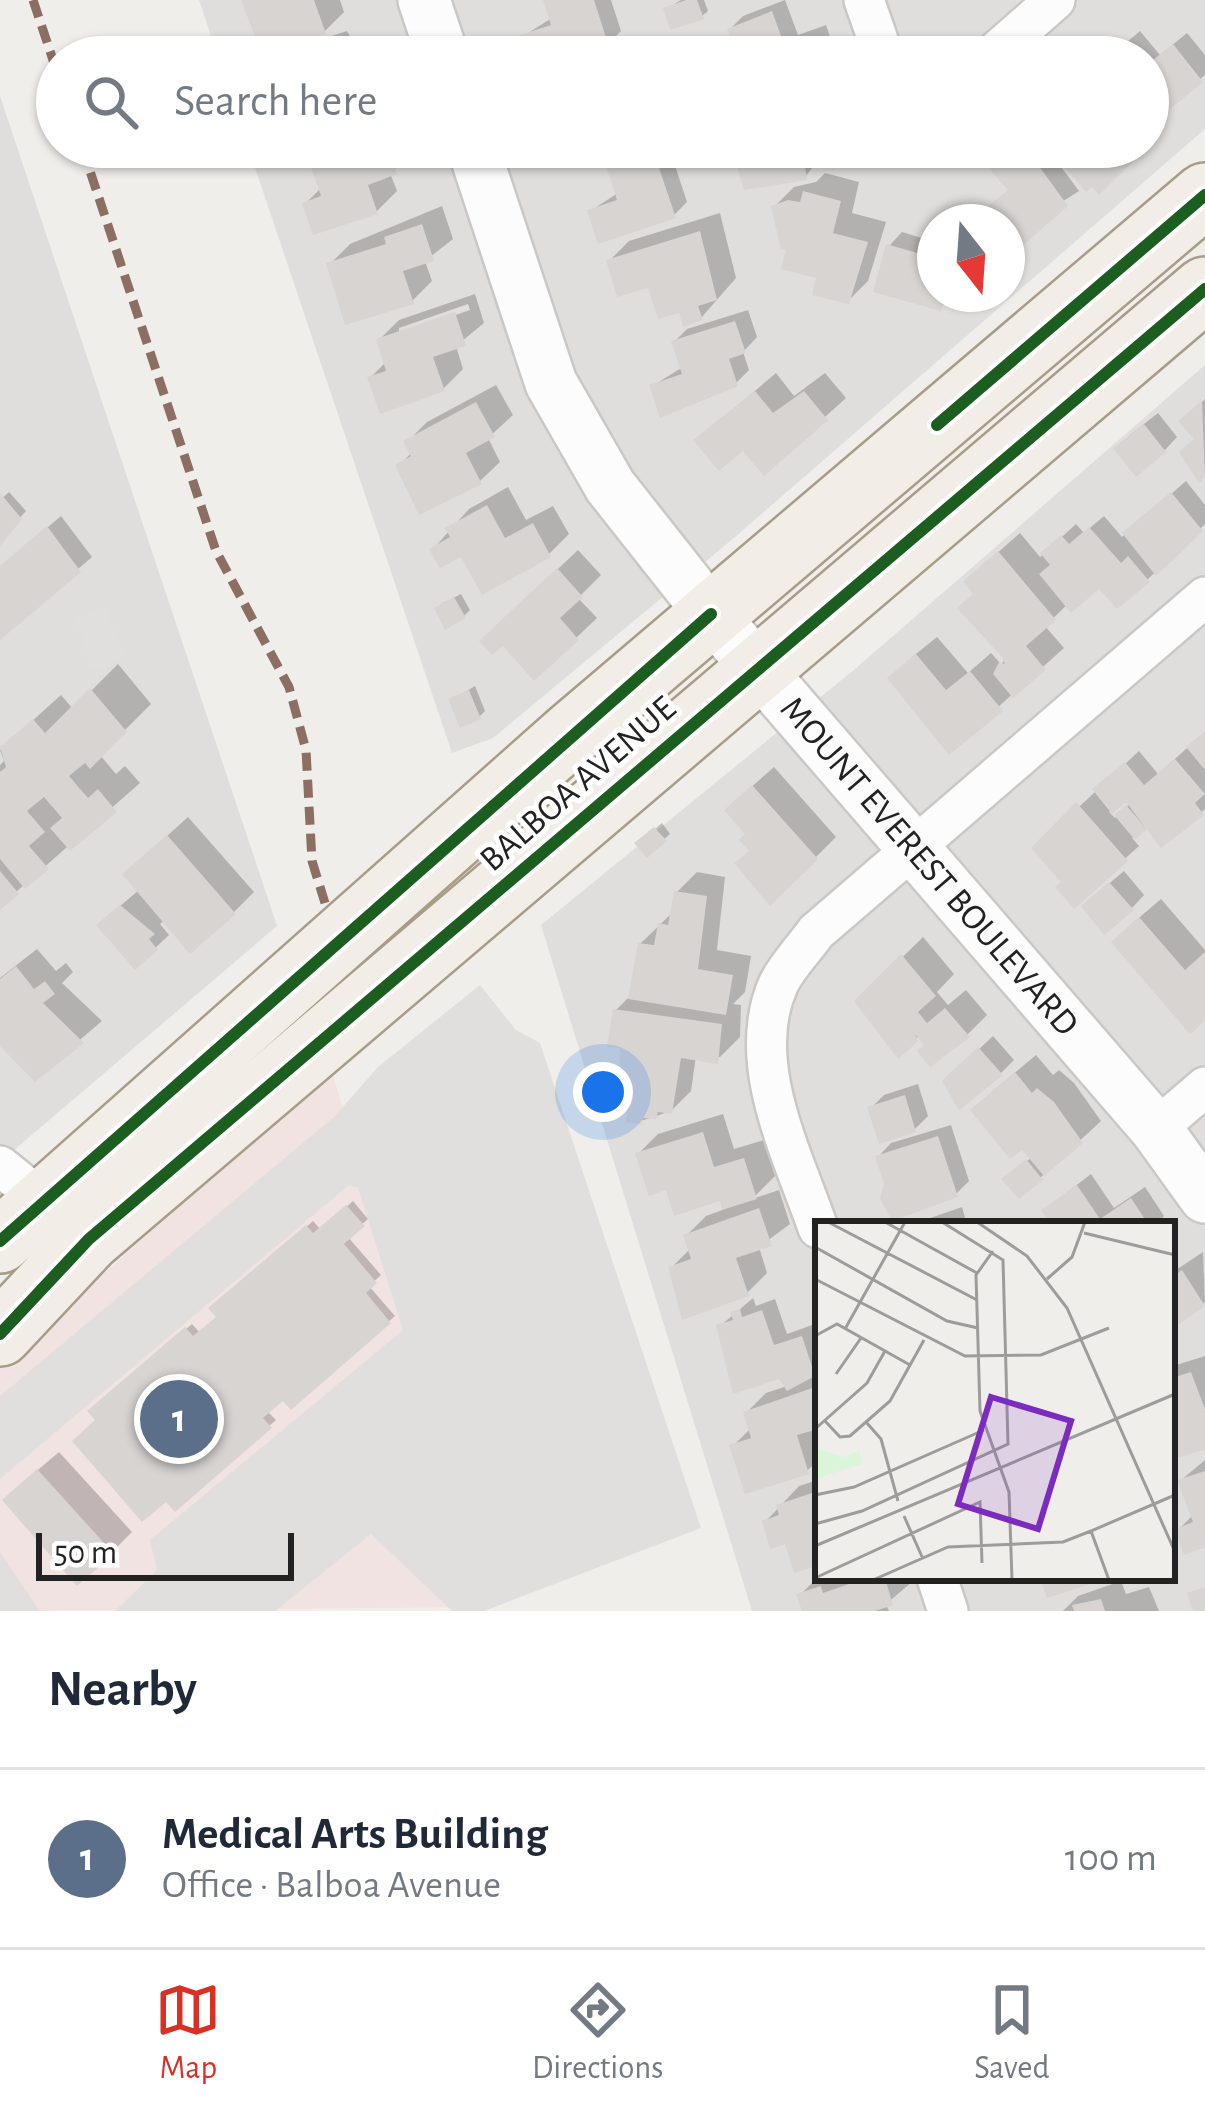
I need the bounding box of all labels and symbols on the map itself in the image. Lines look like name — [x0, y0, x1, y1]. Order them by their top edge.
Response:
north arrow — [917, 204, 1025, 312]
street label: BALBOA AVENUE — [473, 690, 683, 878]
street label: MOUNT EVEREST BOULEVARD — [773, 690, 1085, 1043]
your location — [573, 1062, 633, 1122]
inset map — [815, 1221, 1175, 1581]
pin: 1 — [140, 1374, 218, 1464]
scale bar — [36, 1527, 294, 1580]

